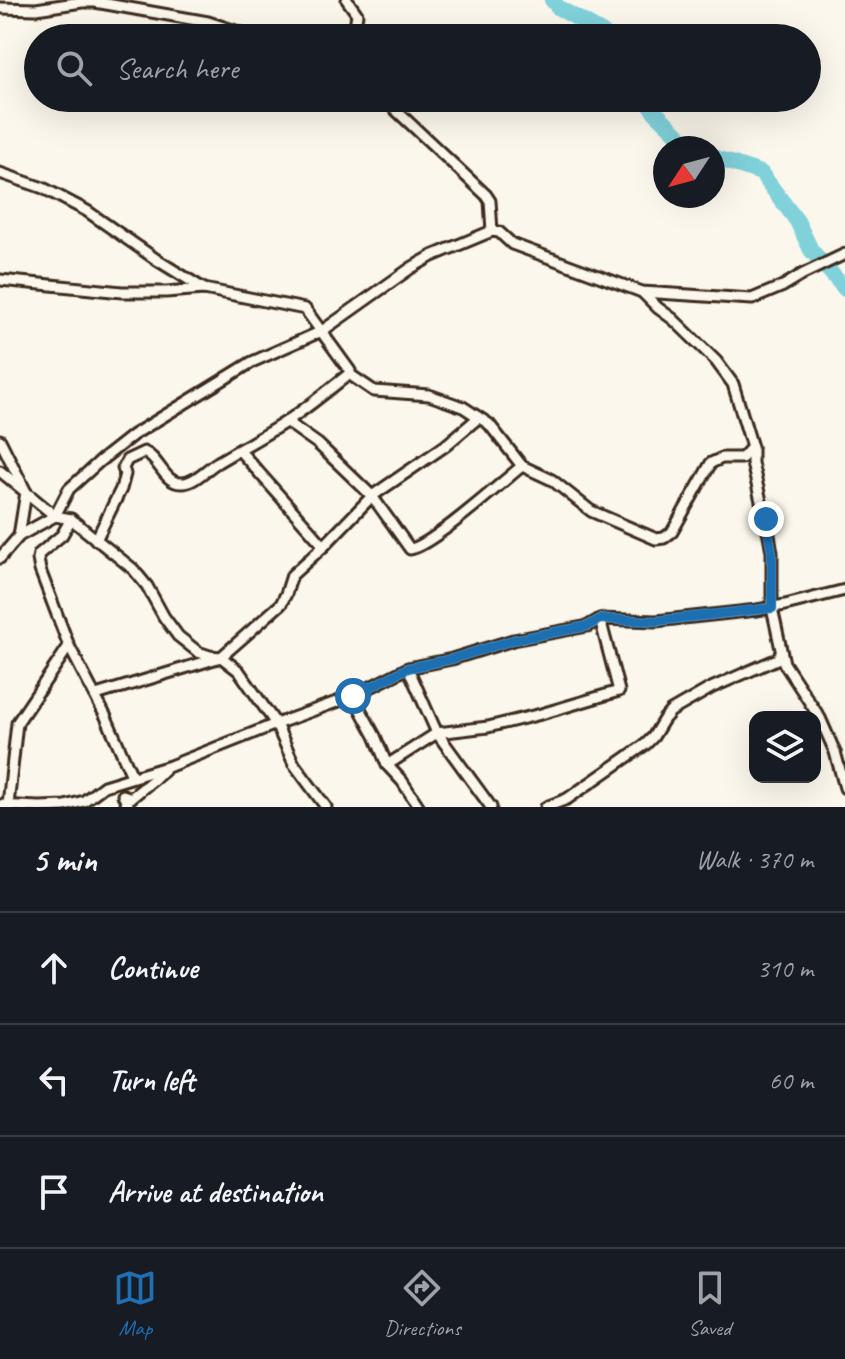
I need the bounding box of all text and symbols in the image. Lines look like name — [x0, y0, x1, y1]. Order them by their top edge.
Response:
search box — [24, 24, 821, 112]
icon: search — [52, 46, 96, 90]
text: Search here — [116, 49, 238, 87]
north arrow — [653, 136, 725, 208]
route end — [748, 501, 784, 537]
route start — [335, 678, 371, 714]
map controls — [749, 711, 821, 783]
button: layers — [749, 711, 821, 783]
text: 5 min — [32, 838, 97, 881]
text: Walk · 370 m — [696, 843, 813, 876]
icon: ahead — [32, 946, 76, 990]
text: Continue — [108, 949, 198, 987]
text: 310 m — [757, 952, 813, 985]
icon: left — [32, 1058, 76, 1102]
text: Turn left — [108, 1061, 195, 1099]
text: 60 m — [769, 1064, 813, 1097]
icon: arrive — [32, 1170, 76, 1214]
text: Arrive at destination — [108, 1173, 323, 1211]
tab: Map — [113, 1266, 157, 1342]
tab: Directions — [384, 1266, 461, 1342]
tab: Saved — [688, 1266, 732, 1342]

